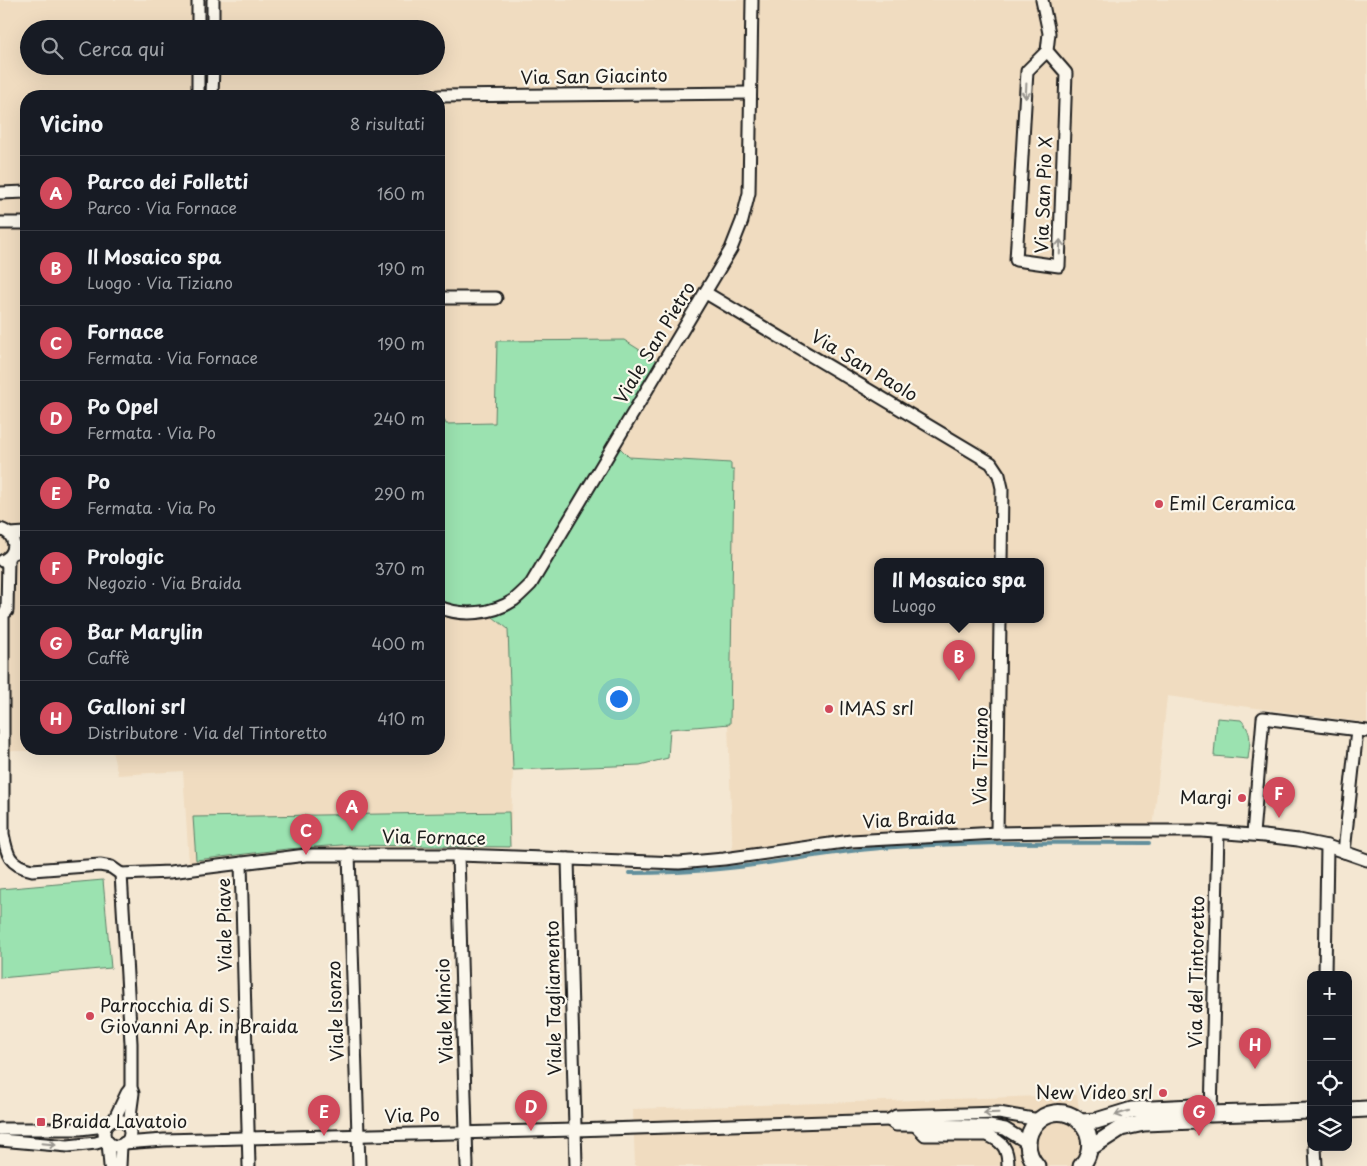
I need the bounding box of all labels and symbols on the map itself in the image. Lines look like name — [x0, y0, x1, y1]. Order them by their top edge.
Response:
street label: Via San Giacinto — [520, 61, 668, 90]
one-way arrow — [1021, 83, 1030, 99]
street label: Via San Pio X — [1027, 136, 1058, 254]
one-way arrow — [1055, 239, 1065, 255]
street label: Viale San Pietro — [606, 276, 701, 409]
street label: Via San Paolo — [806, 322, 923, 407]
place label: Emil Ceramica — [1169, 489, 1296, 516]
marker: Emil Ceramica — [1153, 498, 1165, 510]
pin: B — [943, 640, 975, 681]
your location — [606, 686, 632, 712]
place label: IMAS srl — [839, 694, 914, 721]
marker: IMAS srl — [823, 703, 835, 715]
street label: Via Tiziano — [965, 707, 994, 805]
pin: F — [1263, 777, 1295, 818]
place label: Margi — [1180, 783, 1232, 810]
pin: A — [336, 790, 368, 831]
marker: Margi — [1236, 792, 1248, 804]
street label: Via Braida — [862, 803, 957, 834]
pin: C — [290, 814, 322, 855]
street label: Via Fornace — [382, 822, 486, 851]
street label: Viale Piave — [209, 878, 238, 972]
street label: Via del Tintoretto — [1181, 895, 1210, 1049]
street label: Viale Tagliamento — [538, 920, 567, 1076]
street label: Viale Mincio — [428, 958, 459, 1064]
street label: Viale Isonzo — [319, 960, 350, 1062]
place label: Parrocchia di S. Giovanni Ap. in Braida — [100, 991, 299, 1039]
marker: Parrocchia di S. Giovanni Ap. in Braida — [84, 1010, 96, 1022]
pin: H — [1239, 1028, 1271, 1069]
place label: New Video srl — [1036, 1078, 1153, 1105]
marker: New Video srl — [1157, 1087, 1169, 1099]
pin: D — [515, 1090, 547, 1131]
pin: E — [308, 1095, 340, 1136]
pin: G — [1183, 1095, 1215, 1136]
street label: Via Po — [384, 1100, 440, 1129]
place label: Braida Lavatoio — [51, 1107, 187, 1134]
one-way arrow — [983, 1108, 1000, 1118]
one-way arrow — [1114, 1108, 1130, 1118]
marker: Braida Lavatoio — [35, 1116, 47, 1128]
one-way arrow — [40, 1139, 56, 1149]

